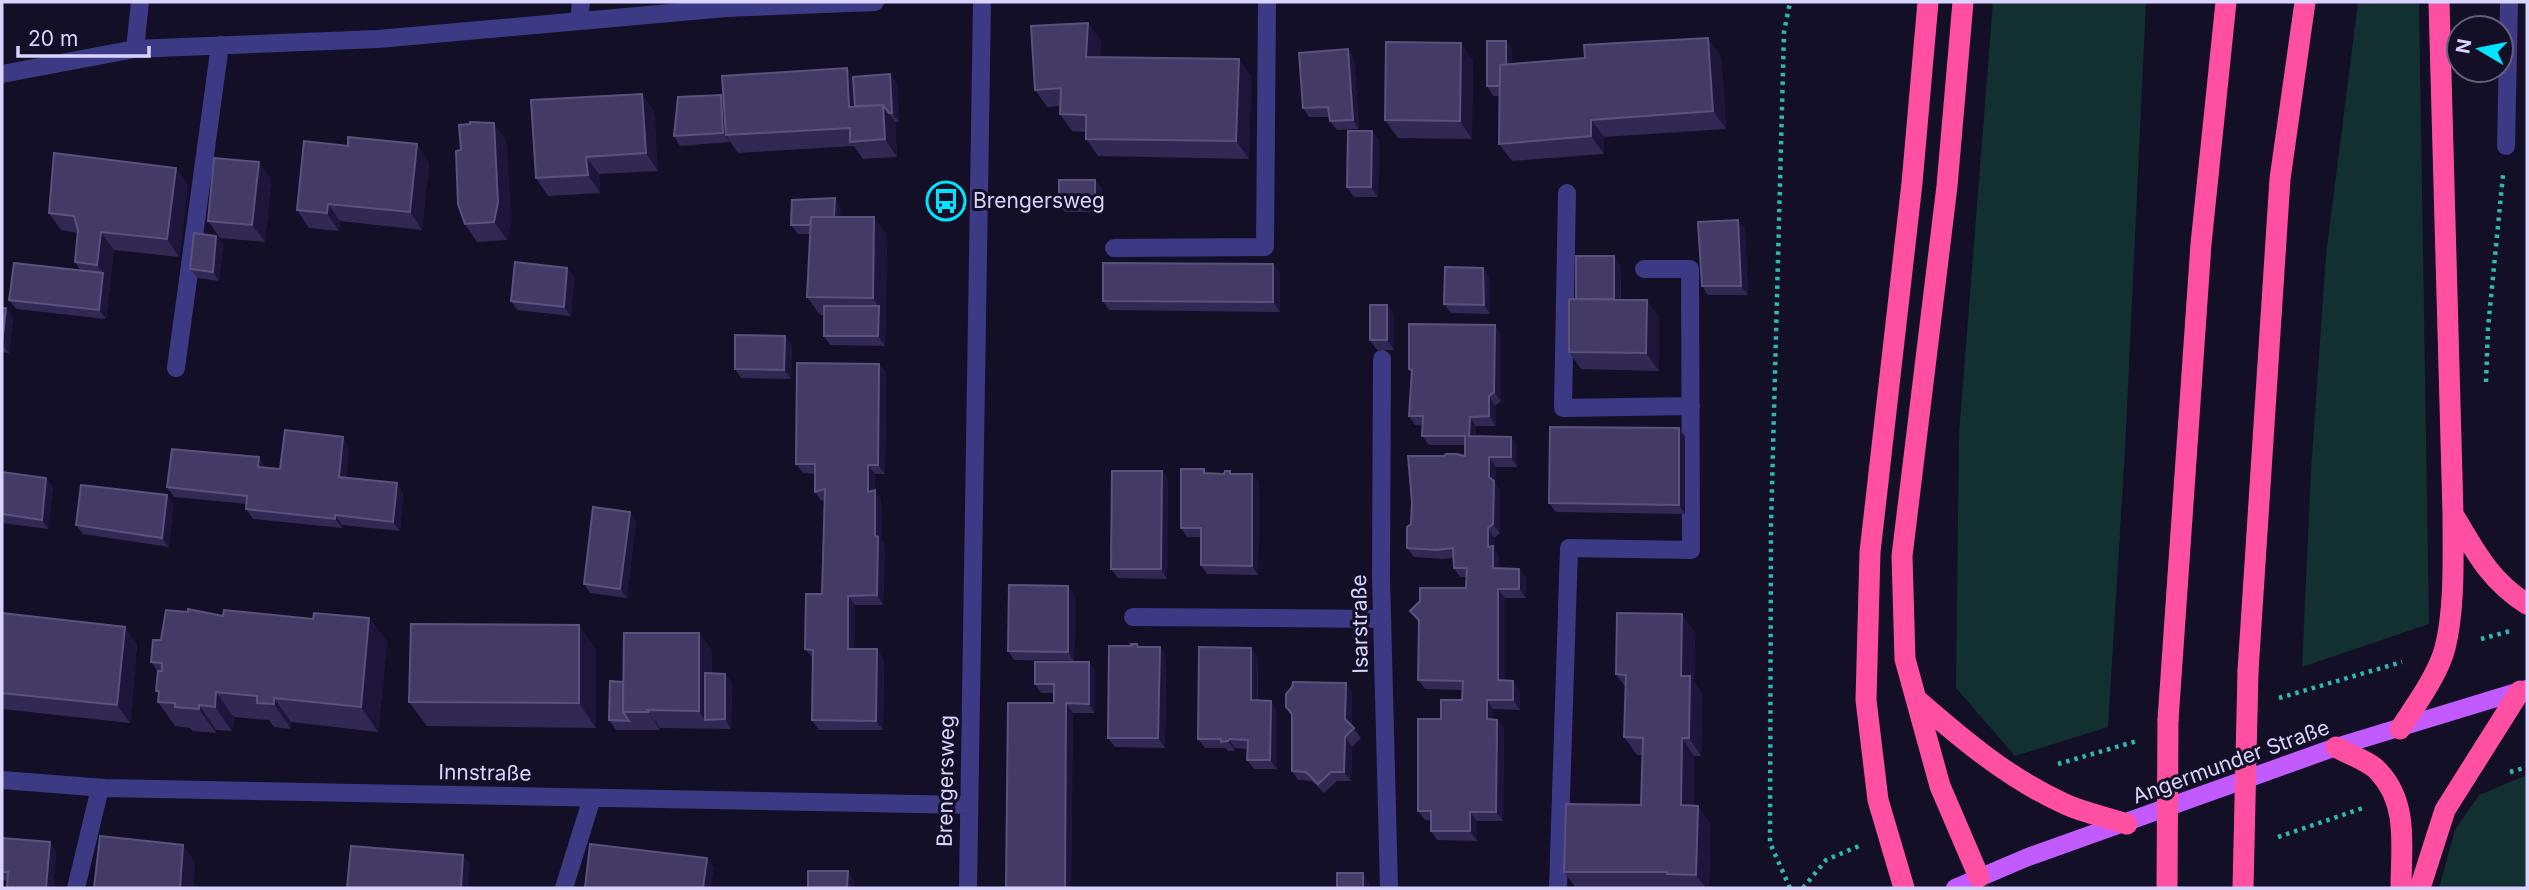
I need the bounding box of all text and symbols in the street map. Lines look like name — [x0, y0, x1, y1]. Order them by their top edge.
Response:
scale bar — [18, 14, 149, 58]
north arrow — [2445, 14, 2515, 84]
text: 20 m — [28, 26, 78, 51]
text: N — [2451, 37, 2476, 55]
bus stop icon: Brengersweg — [925, 180, 967, 222]
place label: Brengersweg — [973, 188, 1105, 213]
street label: Isarstraße — [1346, 574, 1373, 674]
street label: Angermunder Straße — [2129, 714, 2333, 809]
street label: Brengersweg — [932, 715, 959, 847]
street label: Innstraße — [438, 759, 532, 786]

